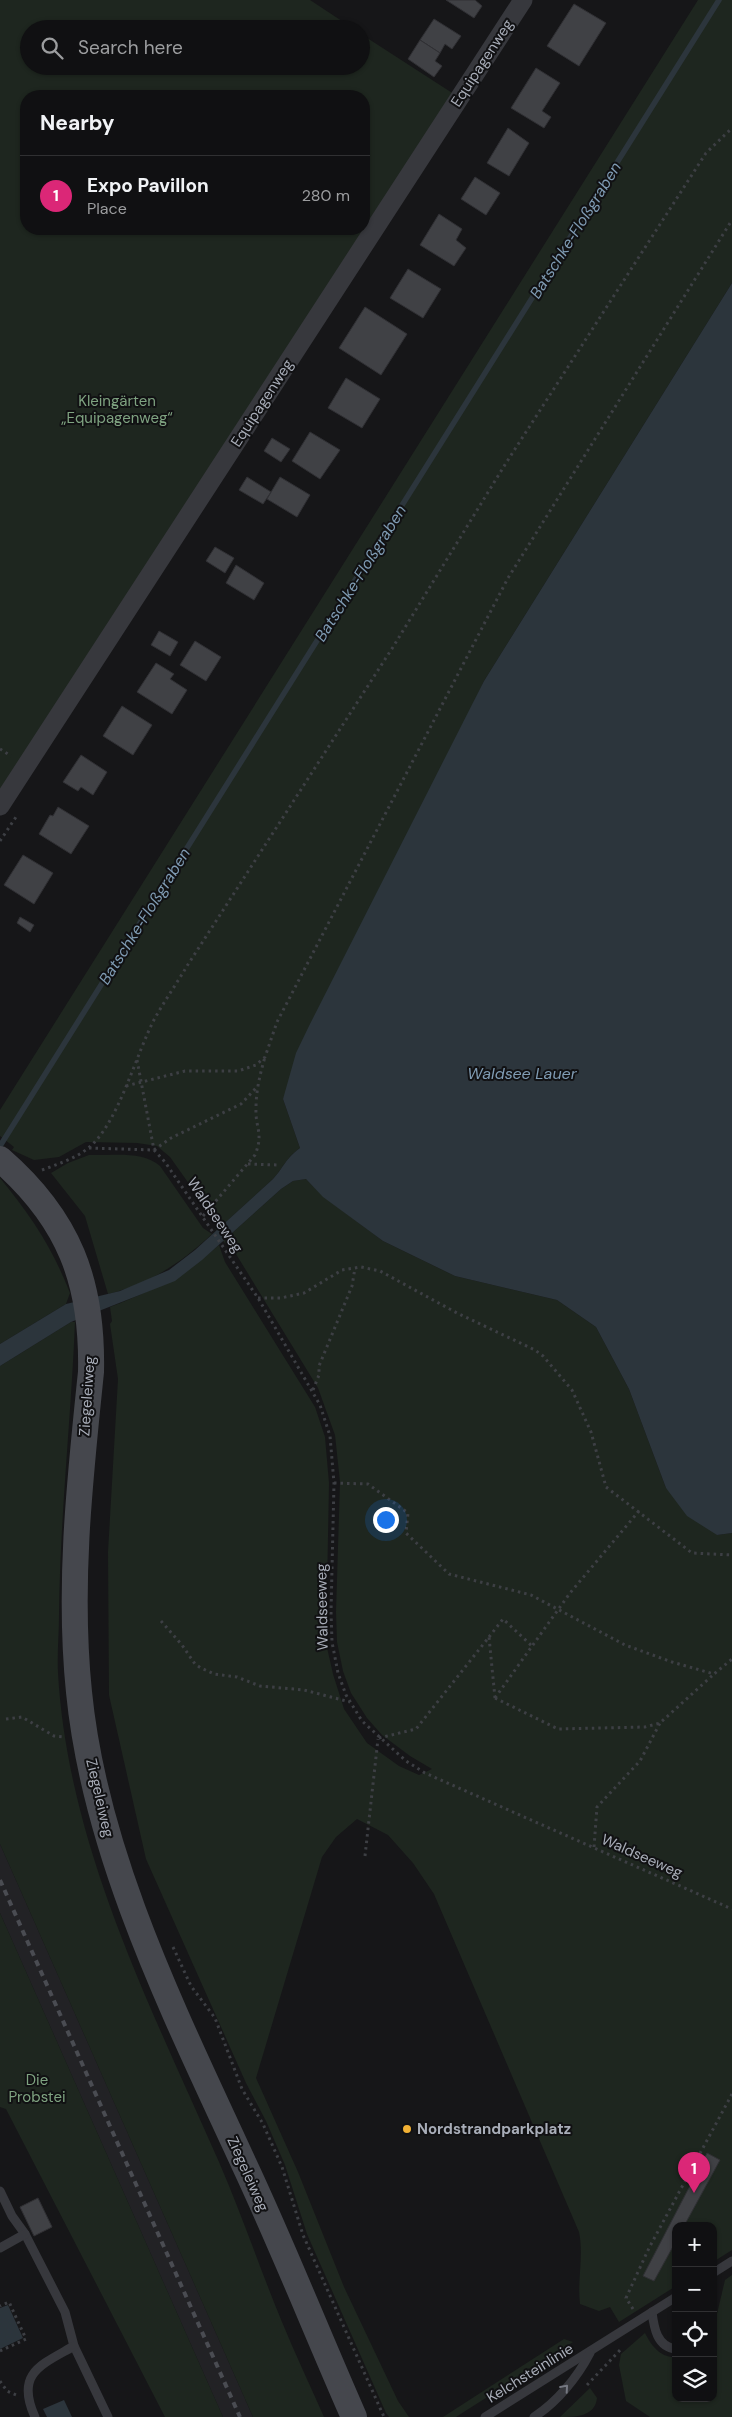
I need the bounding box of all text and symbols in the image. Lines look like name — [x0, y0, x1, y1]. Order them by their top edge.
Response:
street label: Equipagenweg — [446, 15, 518, 111]
search box — [20, 20, 370, 75]
icon: search — [38, 34, 66, 62]
text: Search here — [78, 35, 183, 60]
text: Nearby — [40, 109, 114, 137]
water label: Batschke‐Floßgraben — [525, 158, 626, 302]
text: Expo Pavillon — [87, 173, 209, 198]
text: 1 — [53, 185, 59, 206]
text: 280 m — [302, 185, 350, 206]
text: Place — [87, 198, 127, 219]
street label: Equipagenweg — [226, 355, 298, 451]
park label: Kleingärten „Equipagenweg“ — [61, 391, 173, 428]
water label: Batschke‐Floßgraben — [310, 501, 411, 645]
water label: Batschke‐Floßgraben — [94, 844, 195, 988]
water label: Waldsee Lauer — [467, 1063, 578, 1084]
street label: Waldseeweg — [182, 1173, 248, 1257]
street label: Ziegeleiweg — [74, 1355, 100, 1437]
your location — [373, 1507, 399, 1533]
street label: Waldseeweg — [311, 1563, 333, 1651]
street label: Ziegeleiweg — [81, 1757, 119, 1839]
street label: Waldseeweg — [598, 1829, 686, 1883]
park label: Die Probstei — [8, 2070, 66, 2107]
place label: Nordstrandparkplatz — [417, 2119, 571, 2139]
marker: Nordstrandparkplatz — [401, 2123, 413, 2135]
street label: Ziegeleiweg — [223, 2133, 273, 2215]
pin: 1 — [678, 2152, 710, 2193]
map controls — [672, 2222, 717, 2402]
button: + — [672, 2222, 717, 2267]
button: − — [672, 2267, 717, 2312]
button: locate — [672, 2312, 717, 2357]
street label: Kelchsteinlinie — [483, 2338, 577, 2408]
button: layers — [672, 2357, 717, 2402]
one-way arrow — [559, 2384, 568, 2393]

